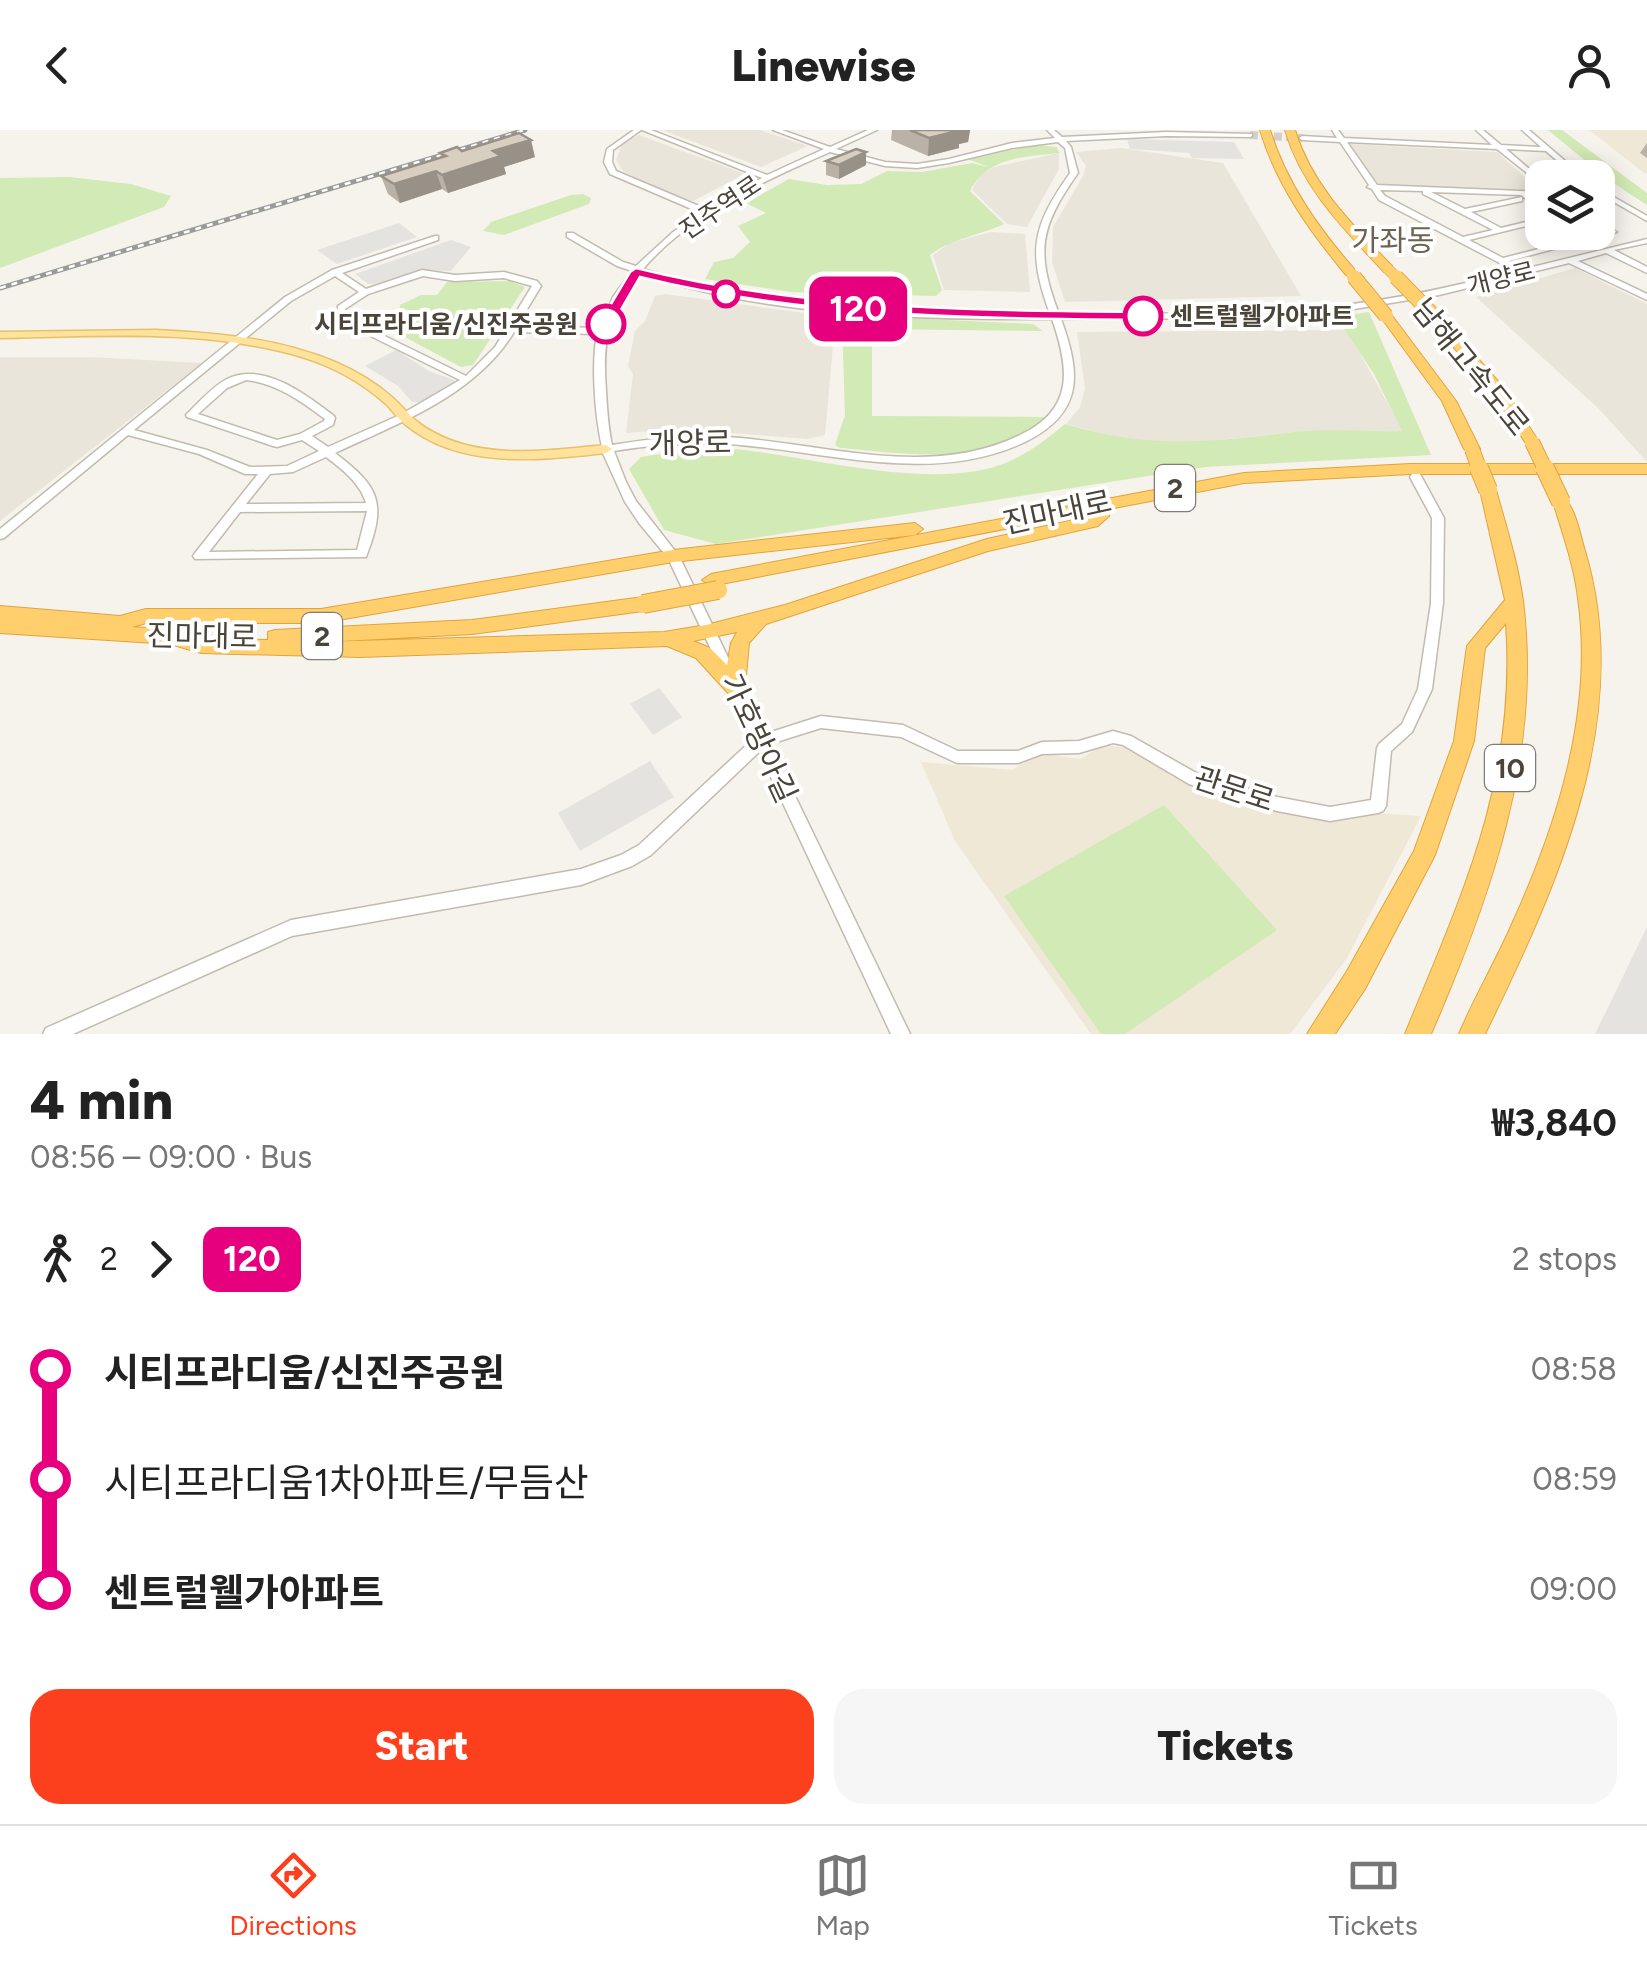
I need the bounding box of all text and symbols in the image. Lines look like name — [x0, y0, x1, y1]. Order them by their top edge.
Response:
icon: back — [30, 38, 85, 93]
text: Linewise — [731, 38, 916, 92]
icon: person — [1562, 38, 1617, 93]
map controls — [1525, 160, 1615, 250]
button: layers — [1525, 160, 1615, 250]
street label: 진주역로 — [673, 169, 767, 245]
district label: 가좌동 — [1352, 222, 1434, 259]
street label: 개양로 — [1464, 255, 1538, 301]
line badge: 120 — [800, 276, 916, 342]
unlabelled marker — [713, 281, 739, 307]
text: 120 — [829, 288, 887, 330]
street label: 남해고속도로 — [1405, 291, 1537, 443]
marker: 센트럴웰가아파트 — [1124, 297, 1162, 335]
place label: 센트럴웰가아파트 — [1170, 301, 1354, 331]
marker: 시티프라디움/신진주공원 — [587, 305, 625, 343]
place label: 시티프라디움/신진주공원 — [314, 309, 578, 339]
street label: 개양로 — [648, 424, 732, 462]
road number: 2 — [1155, 465, 1195, 511]
street label: 진마대로 — [999, 482, 1115, 542]
road number: 2 — [302, 613, 342, 659]
street label: 진마대로 — [146, 617, 258, 655]
street label: 가호방아길 — [713, 668, 805, 808]
road number: 10 — [1485, 745, 1535, 791]
street label: 관문로 — [1189, 759, 1279, 819]
text: 4 min — [30, 1067, 173, 1133]
text: ₩3,840 — [1492, 1100, 1617, 1146]
text: 08:56 – 09:00 · Bus — [30, 1138, 312, 1176]
icon: walk — [30, 1232, 85, 1287]
icon: forward — [133, 1232, 188, 1287]
text: 120 — [223, 1238, 281, 1280]
text: 2 — [100, 1240, 118, 1278]
text: 2 stops — [1512, 1240, 1617, 1278]
text: 시티프라디움/신진주공원 — [104, 1350, 505, 1396]
text: 08:58 — [1531, 1350, 1617, 1388]
text: 시티프라디움1차아파트/무듬산 — [104, 1460, 589, 1506]
text: 08:59 — [1532, 1460, 1617, 1498]
text: 센트럴웰가아파트 — [104, 1570, 384, 1616]
text: 09:00 — [1529, 1570, 1617, 1608]
button: Start — [30, 1689, 814, 1804]
button: Tickets — [834, 1689, 1617, 1804]
tab: Directions — [229, 1848, 357, 1942]
tab: Map — [815, 1848, 870, 1942]
tab: Tickets — [1329, 1848, 1418, 1942]

